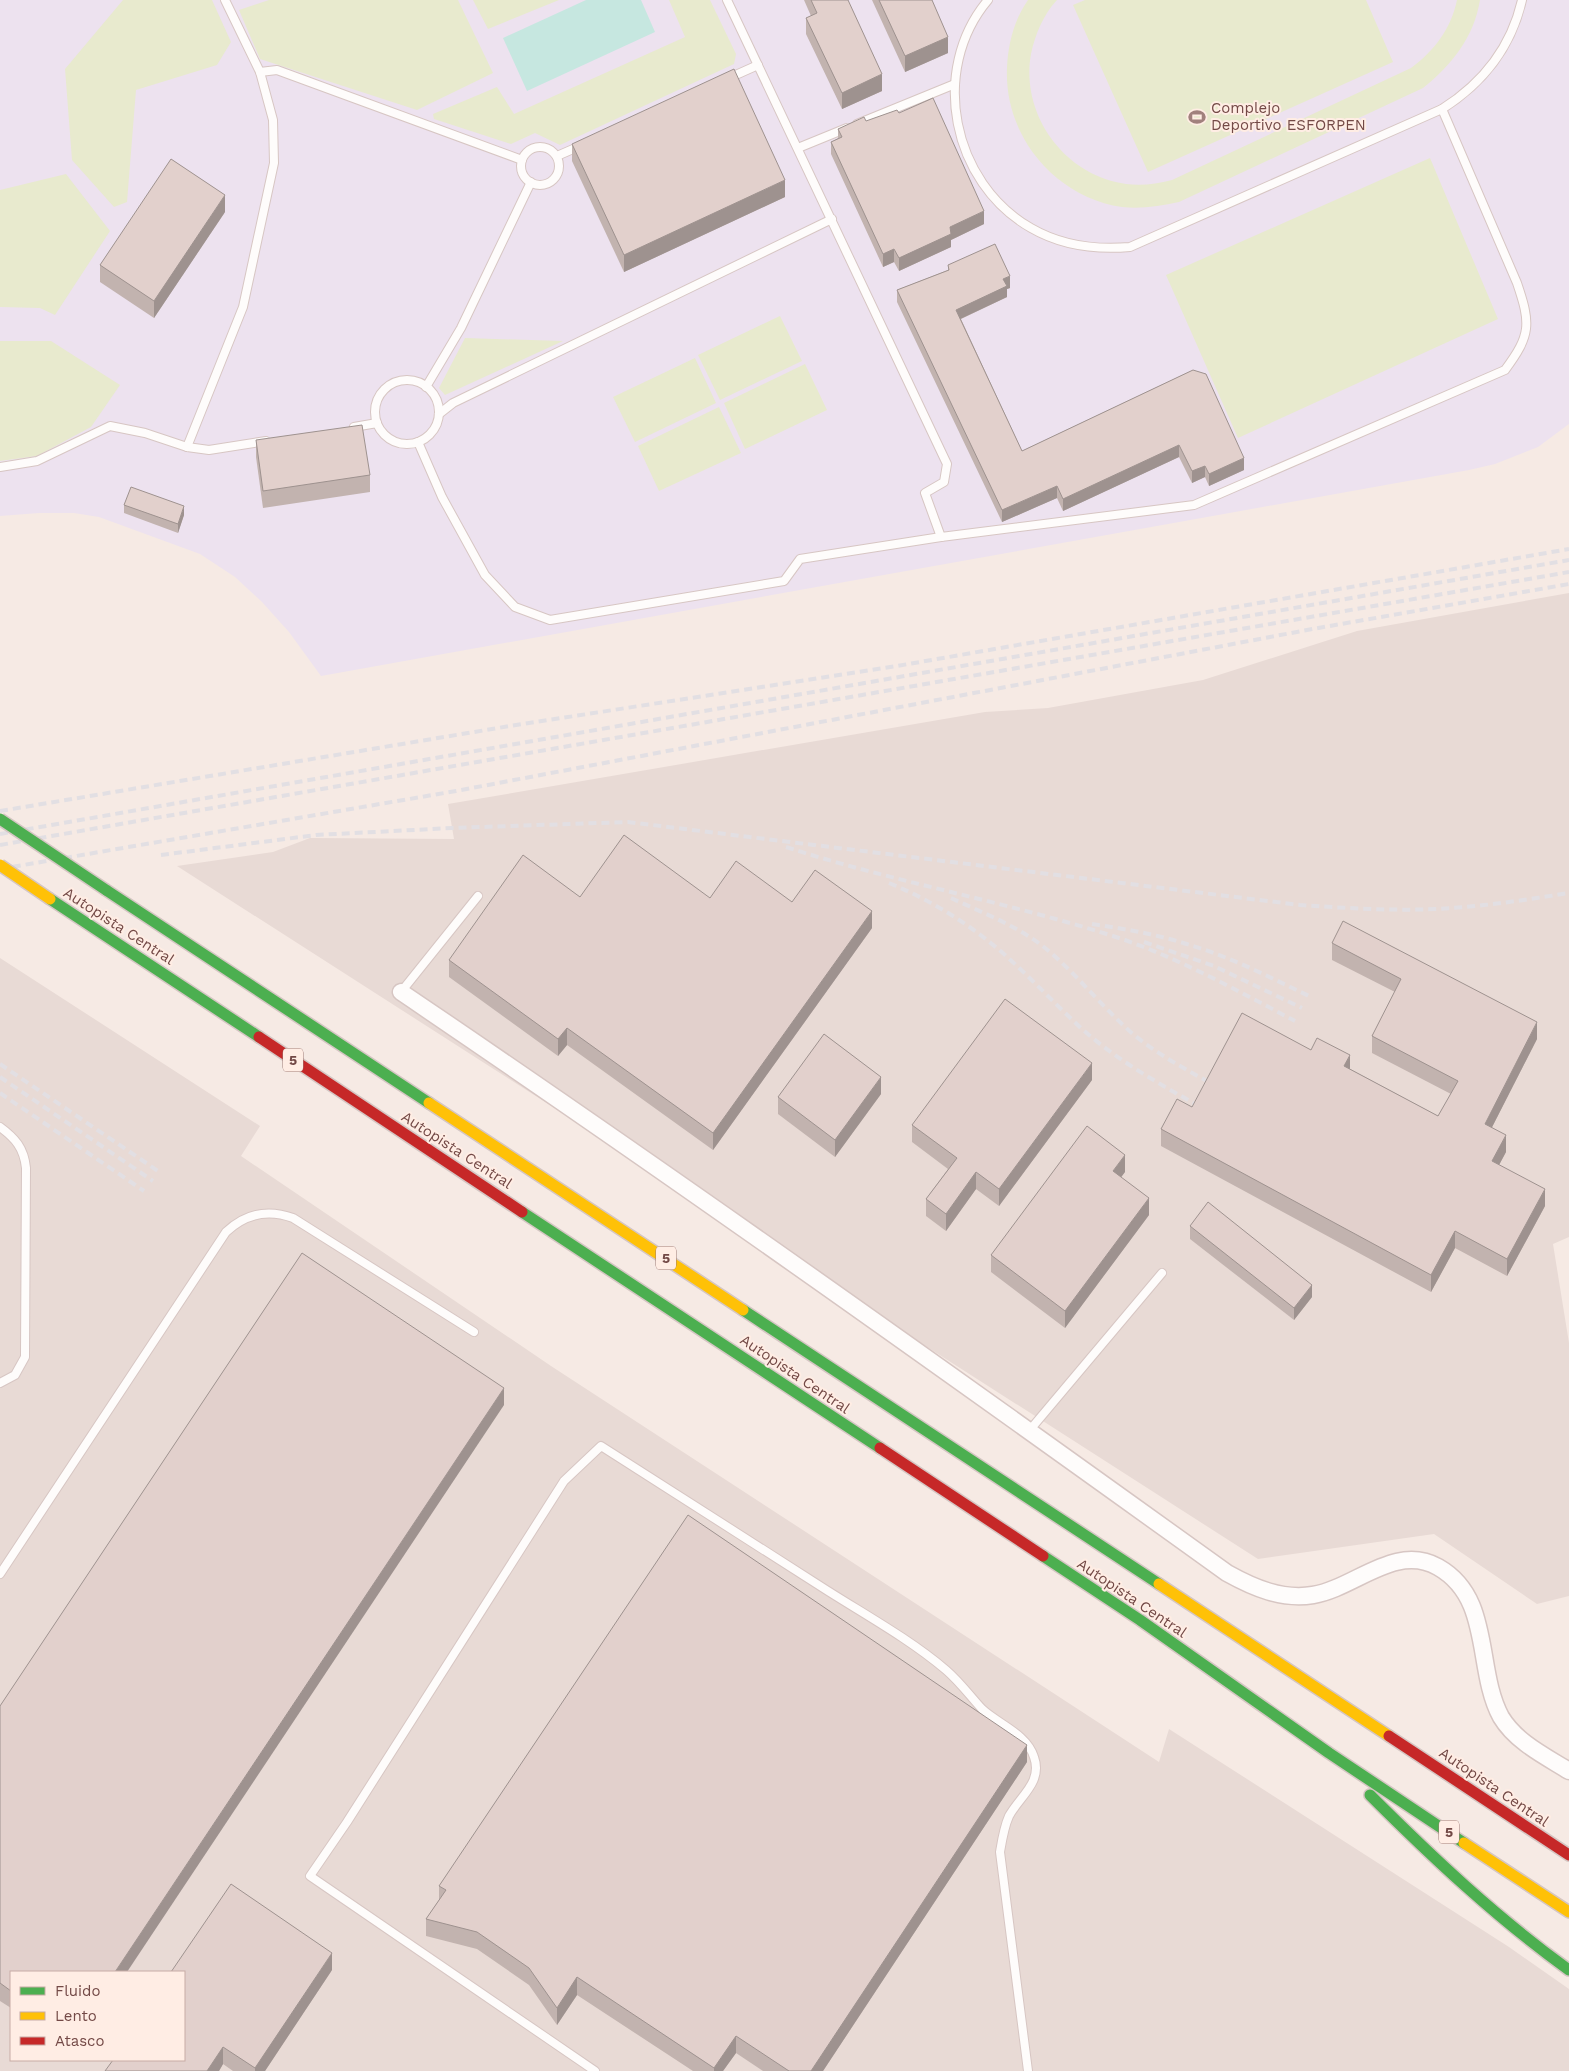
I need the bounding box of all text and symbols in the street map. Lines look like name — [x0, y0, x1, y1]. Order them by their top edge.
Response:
place label: Complejo Deportivo ESFORPEN — [1211, 99, 1366, 134]
sports icon: Complejo Deportivo ESFORPEN — [1187, 107, 1207, 127]
street label: Autopista Central — [60, 883, 178, 969]
road number: 5 — [283, 1048, 303, 1072]
street label: Autopista Central — [398, 1107, 516, 1193]
road number: 5 — [656, 1246, 676, 1270]
street label: Autopista Central — [737, 1331, 854, 1418]
street label: Autopista Central — [1074, 1555, 1191, 1642]
street label: Autopista Central — [1436, 1744, 1553, 1831]
road number: 5 — [1439, 1820, 1459, 1844]
legend — [10, 1971, 185, 2061]
text: Fluido — [55, 1982, 100, 2000]
text: Lento — [55, 2007, 97, 2025]
text: Atasco — [55, 2032, 104, 2050]

